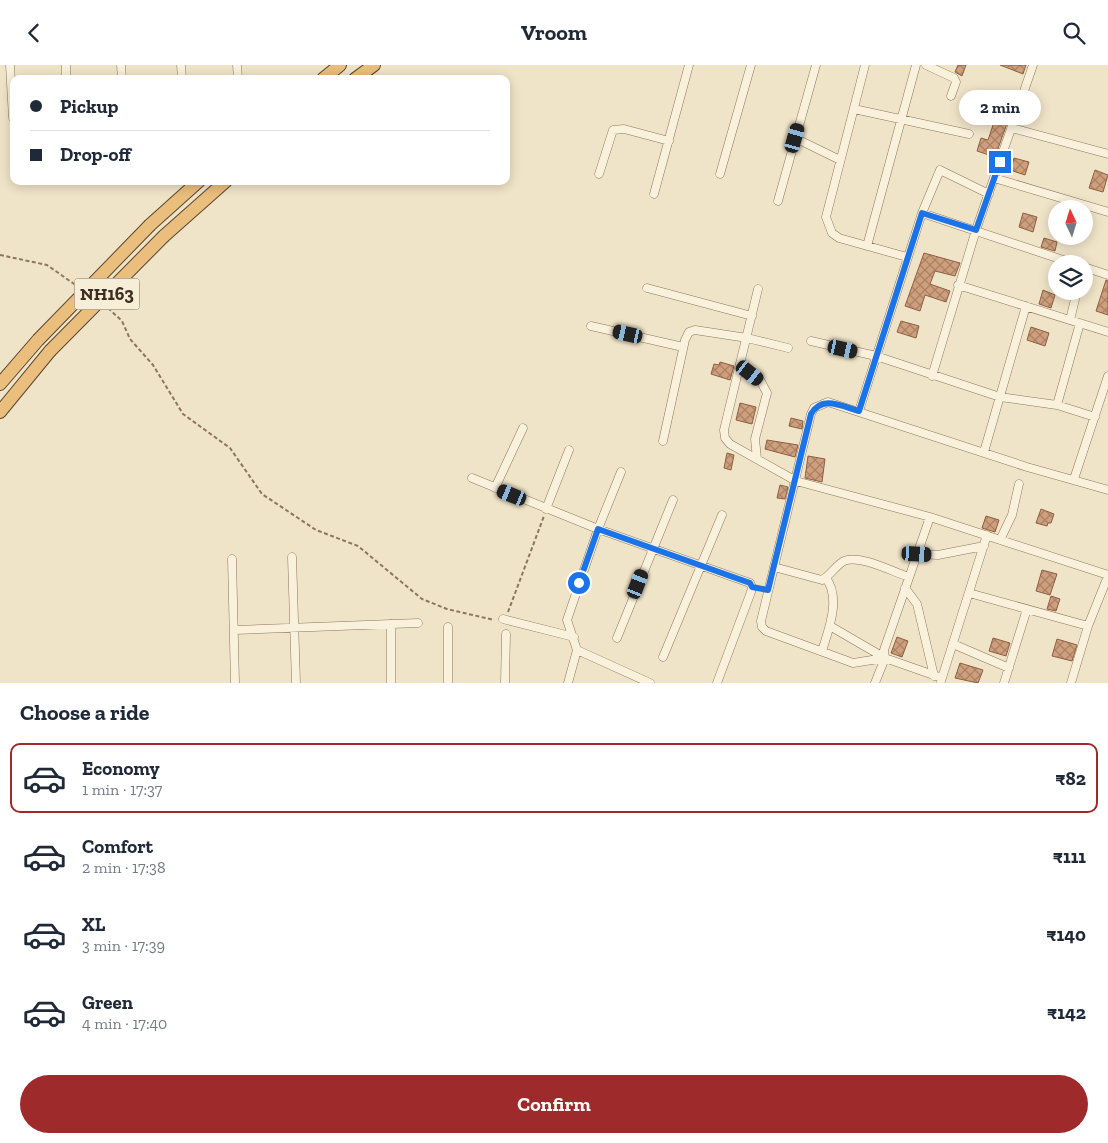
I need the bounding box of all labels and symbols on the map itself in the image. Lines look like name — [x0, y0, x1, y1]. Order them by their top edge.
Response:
callout: 2 min — [959, 89, 1041, 124]
car — [783, 122, 806, 154]
route end — [989, 151, 1011, 173]
north arrow — [1048, 200, 1092, 245]
road number: NH163 — [74, 278, 140, 309]
car — [611, 323, 644, 345]
car — [826, 338, 859, 360]
car — [733, 358, 766, 388]
car — [495, 482, 528, 508]
car — [901, 546, 932, 562]
car — [625, 567, 650, 601]
route start — [568, 572, 590, 594]

